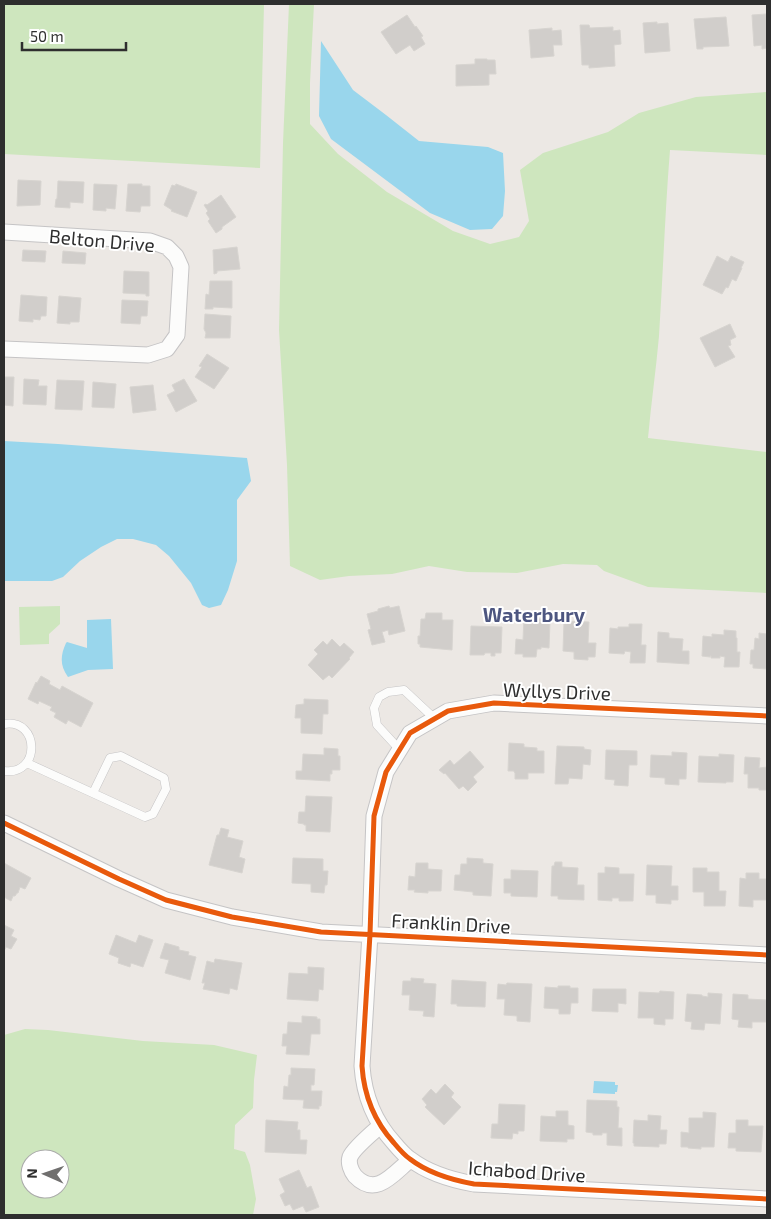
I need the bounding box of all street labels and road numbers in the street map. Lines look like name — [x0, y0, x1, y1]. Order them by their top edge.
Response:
street label: Belton Drive — [48, 224, 156, 256]
street label: Wyllys Drive — [503, 678, 611, 704]
street label: Franklin Drive — [391, 908, 511, 938]
street label: Ichabod Drive — [468, 1155, 586, 1187]

